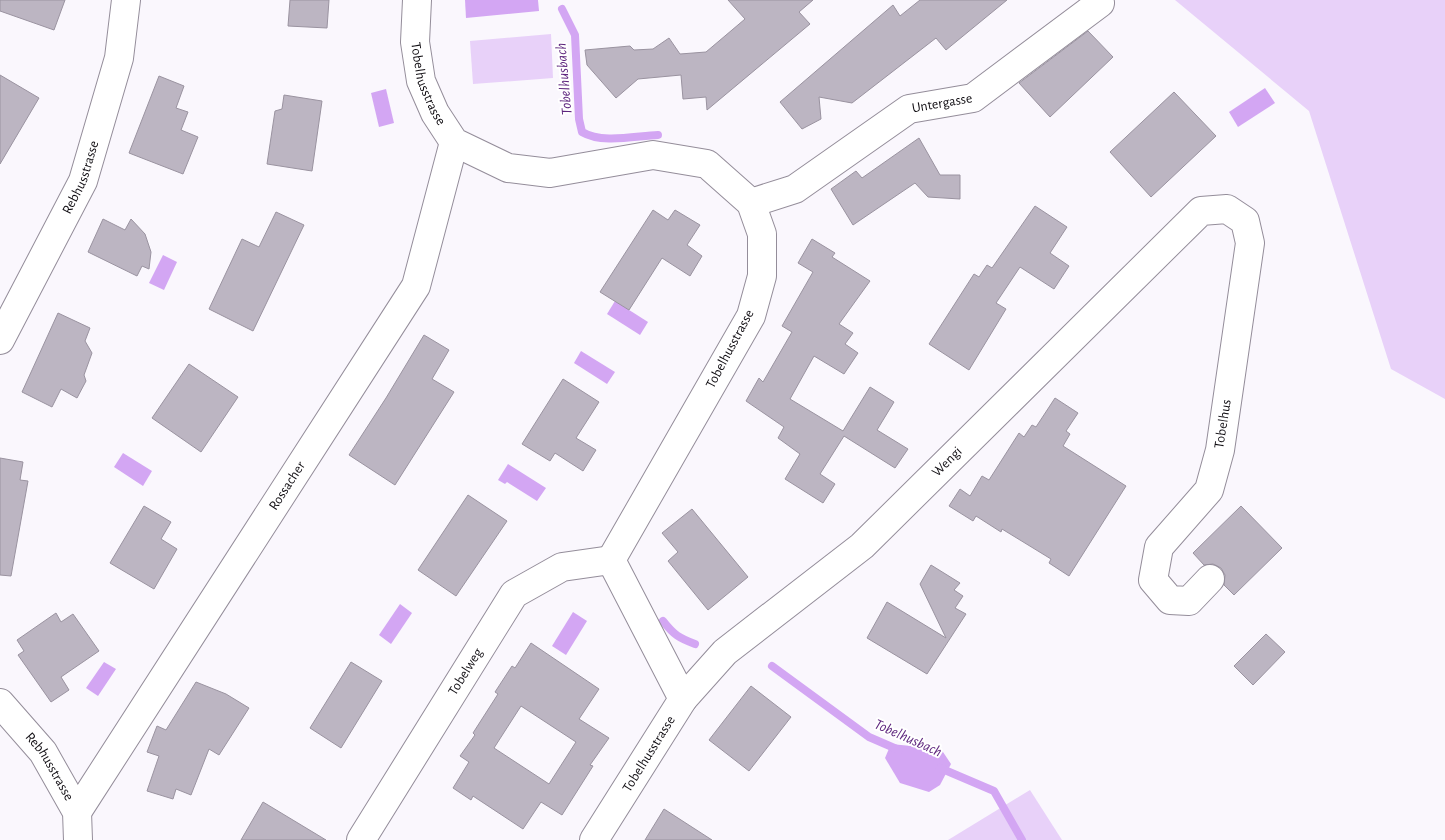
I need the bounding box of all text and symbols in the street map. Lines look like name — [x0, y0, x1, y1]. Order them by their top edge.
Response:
street label: Tobelhusstrasse — [408, 41, 448, 128]
water label: Tobelhusbach — [553, 42, 575, 116]
street label: Untergasse — [911, 91, 973, 115]
street label: Rebhusstrasse — [60, 139, 101, 216]
street label: Tobelhusstrasse — [703, 307, 757, 391]
street label: Tobelhus — [1212, 398, 1234, 450]
street label: Wengi — [930, 444, 965, 479]
street label: Rossacher — [266, 459, 308, 513]
street label: Tobelweg — [446, 646, 485, 698]
street label: Tobelhusstrasse — [620, 713, 678, 795]
water label: Tobelhusbach — [872, 716, 944, 760]
street label: Rebhusstrasse — [22, 730, 76, 803]

